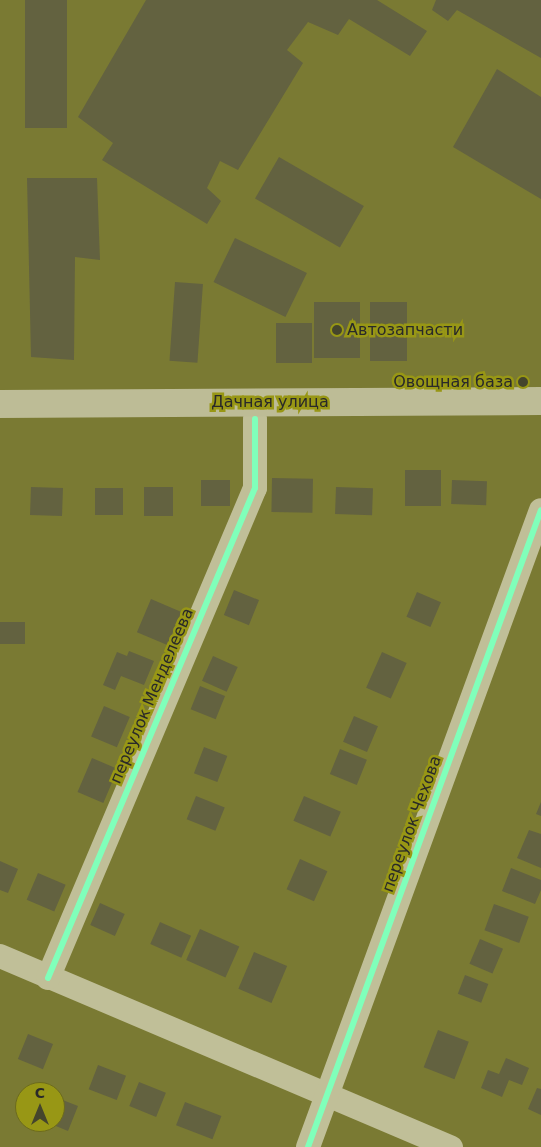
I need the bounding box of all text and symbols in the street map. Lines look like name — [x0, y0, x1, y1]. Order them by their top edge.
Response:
place label: Автозапчасти — [347, 320, 463, 340]
marker: Автозапчасти — [331, 324, 343, 336]
place label: Овощная база — [393, 372, 513, 392]
marker: Овощная база — [517, 376, 529, 388]
street label: Дачная улица — [211, 392, 329, 412]
street label: переулок Менделеева — [106, 605, 198, 787]
street label: переулок Чехова — [378, 753, 446, 895]
north arrow — [15, 1082, 65, 1132]
text: С — [35, 1085, 45, 1101]

